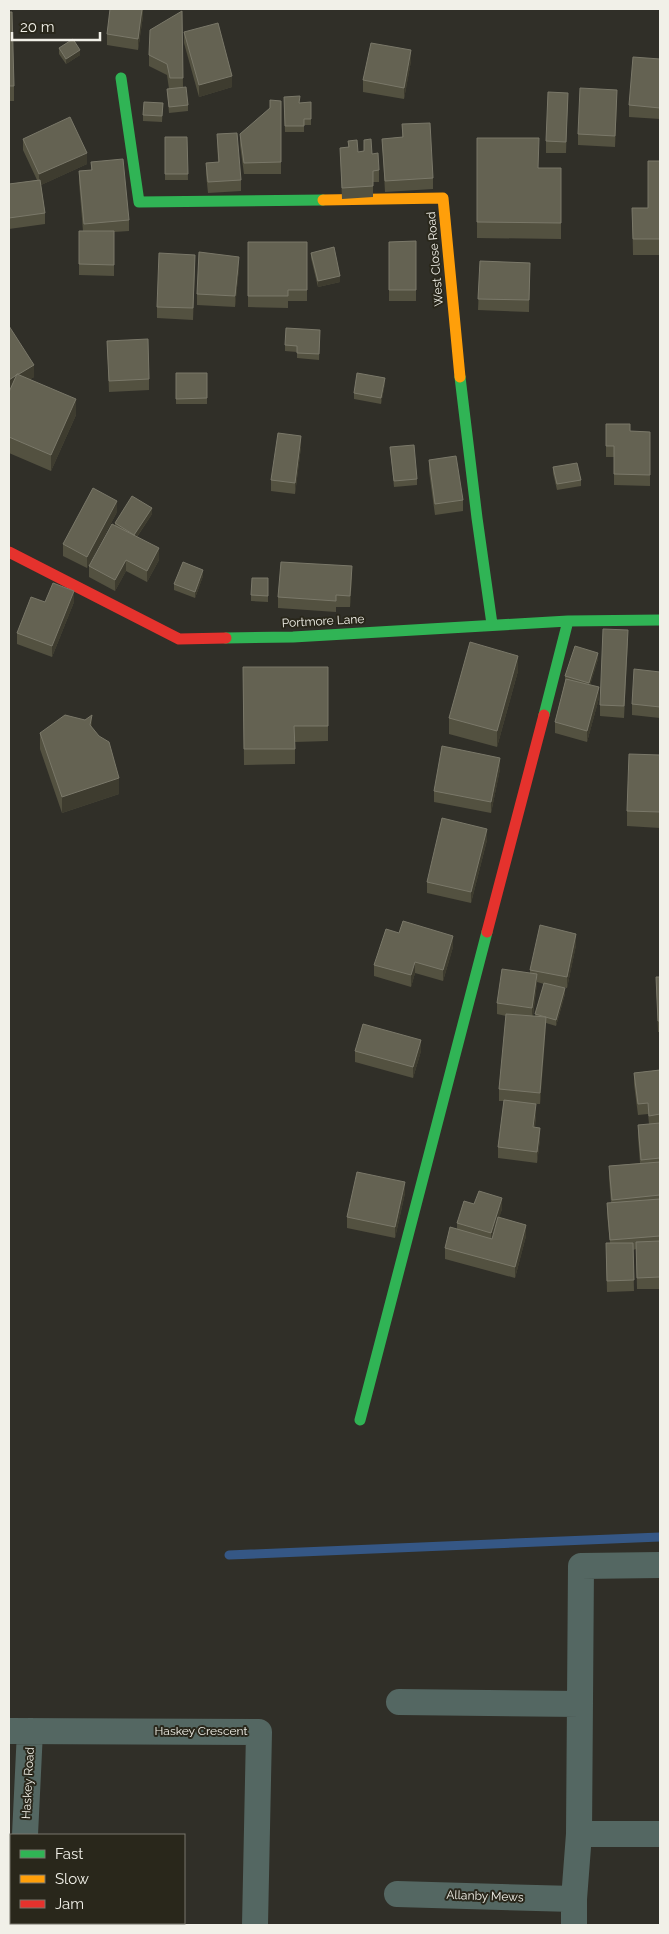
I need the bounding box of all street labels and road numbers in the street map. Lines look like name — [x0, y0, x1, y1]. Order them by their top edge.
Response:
street label: West Close Road — [424, 211, 446, 307]
street label: Portmore Lane — [281, 612, 365, 630]
street label: Haskey Crescent — [155, 1724, 247, 1738]
street label: Haskey Road — [19, 1747, 37, 1819]
street label: Allanby Mews — [446, 1888, 524, 1904]

